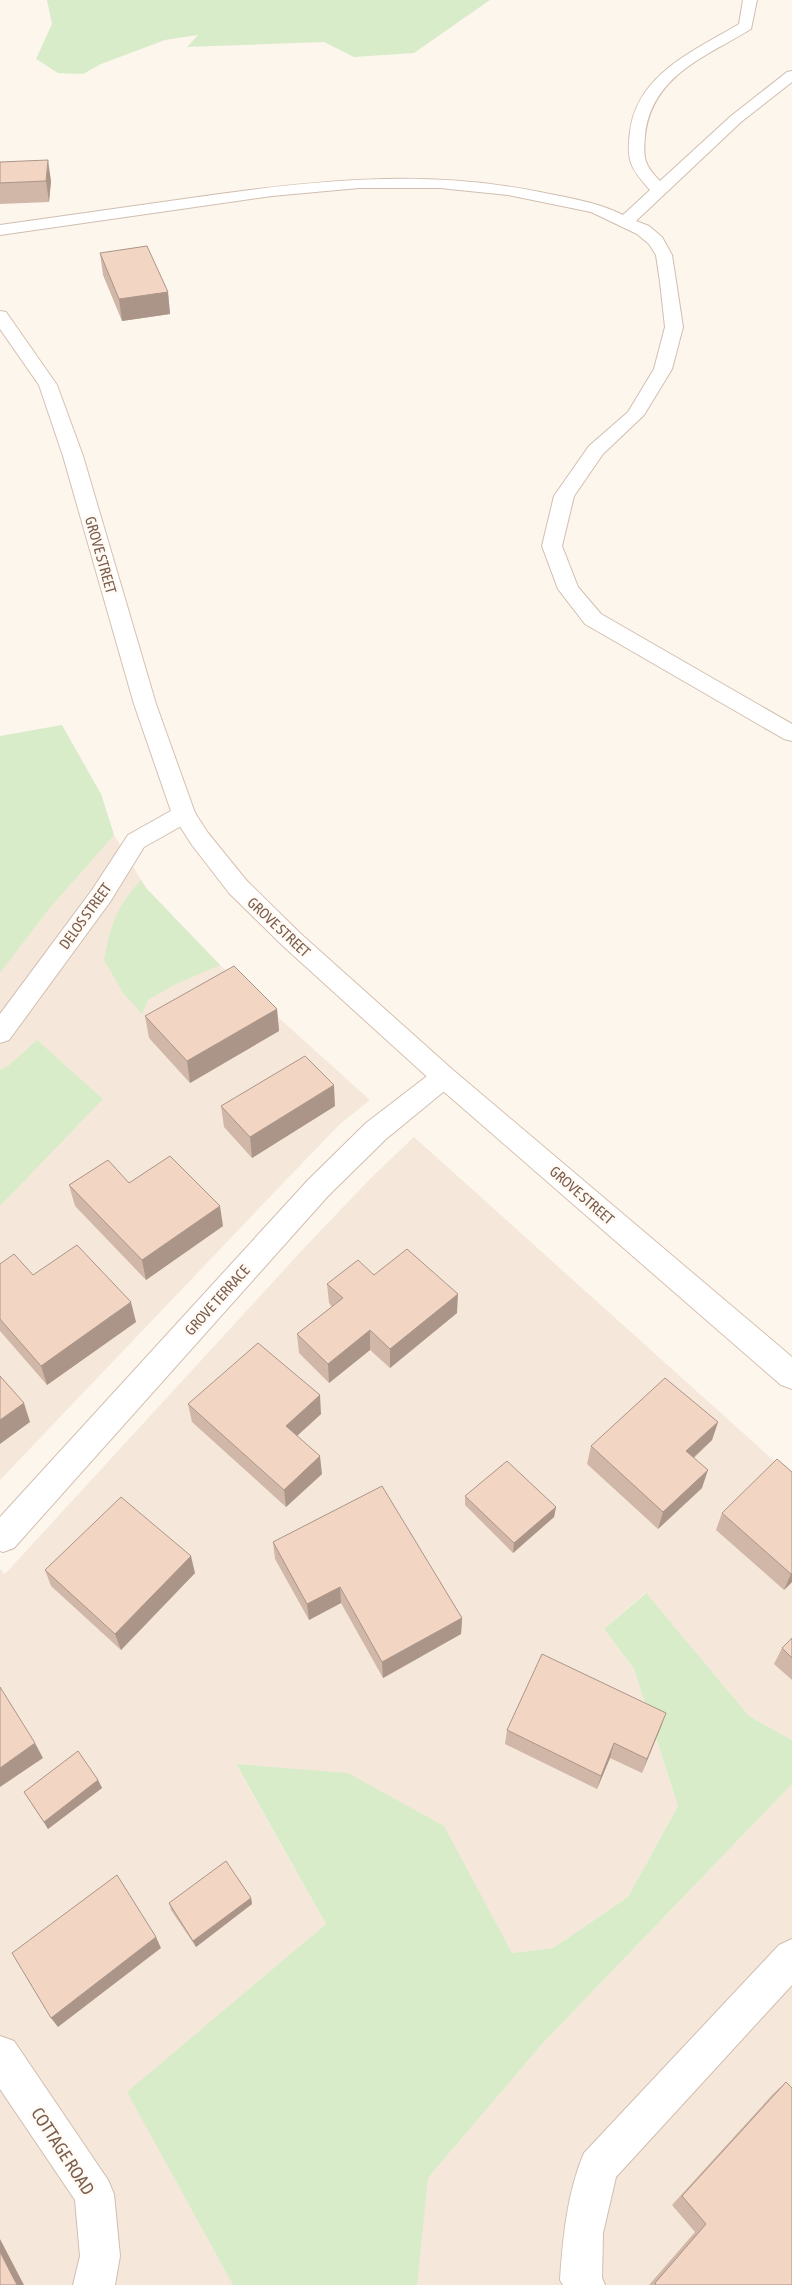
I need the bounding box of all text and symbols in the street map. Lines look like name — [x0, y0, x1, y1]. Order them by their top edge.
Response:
street label: GROVE STREET — [82, 514, 120, 596]
street label: DELOS STREET — [55, 879, 115, 952]
street label: GROVE STREET — [244, 894, 314, 961]
street label: GROVE STREET — [546, 1163, 618, 1228]
street label: GROVE TERRACE — [181, 1261, 253, 1338]
street label: COTTAGE ROAD — [27, 2103, 99, 2199]

